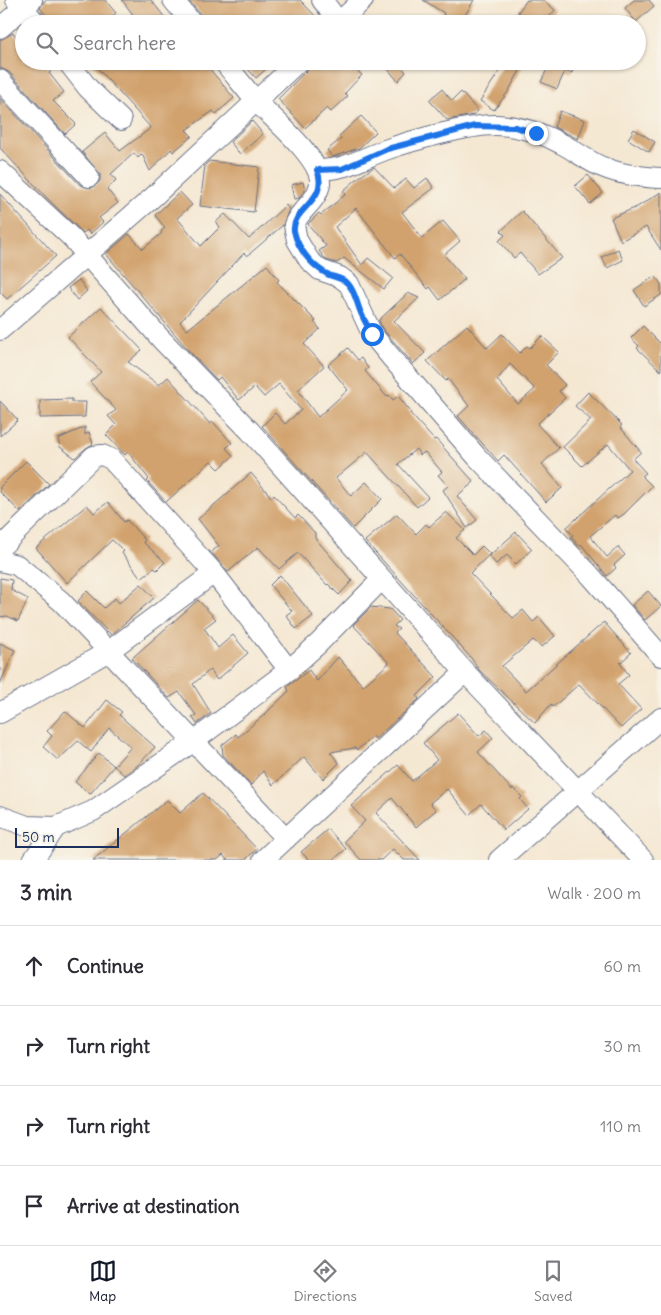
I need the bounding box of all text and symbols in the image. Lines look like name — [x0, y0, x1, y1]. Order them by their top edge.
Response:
search box — [15, 15, 646, 70]
icon: search — [33, 29, 61, 57]
text: Search here — [73, 31, 176, 55]
route end — [525, 122, 548, 145]
route start — [361, 323, 384, 346]
scale bar — [15, 825, 119, 848]
text: 50 m — [22, 828, 55, 846]
text: 3 min — [20, 879, 72, 906]
text: Walk · 200 m — [547, 883, 641, 903]
icon: ahead — [20, 952, 48, 980]
text: Continue — [67, 954, 144, 978]
text: 60 m — [603, 956, 641, 976]
icon: right — [20, 1032, 48, 1060]
text: Turn right — [67, 1034, 150, 1058]
text: 30 m — [604, 1036, 641, 1056]
icon: right — [20, 1112, 48, 1140]
text: Turn right — [67, 1114, 150, 1138]
text: 110 m — [600, 1116, 641, 1136]
icon: arrive — [20, 1192, 48, 1220]
text: Arrive at destination — [67, 1194, 240, 1218]
tab: Map — [89, 1257, 117, 1305]
tab: Directions — [294, 1257, 357, 1305]
tab: Saved — [534, 1257, 572, 1305]

